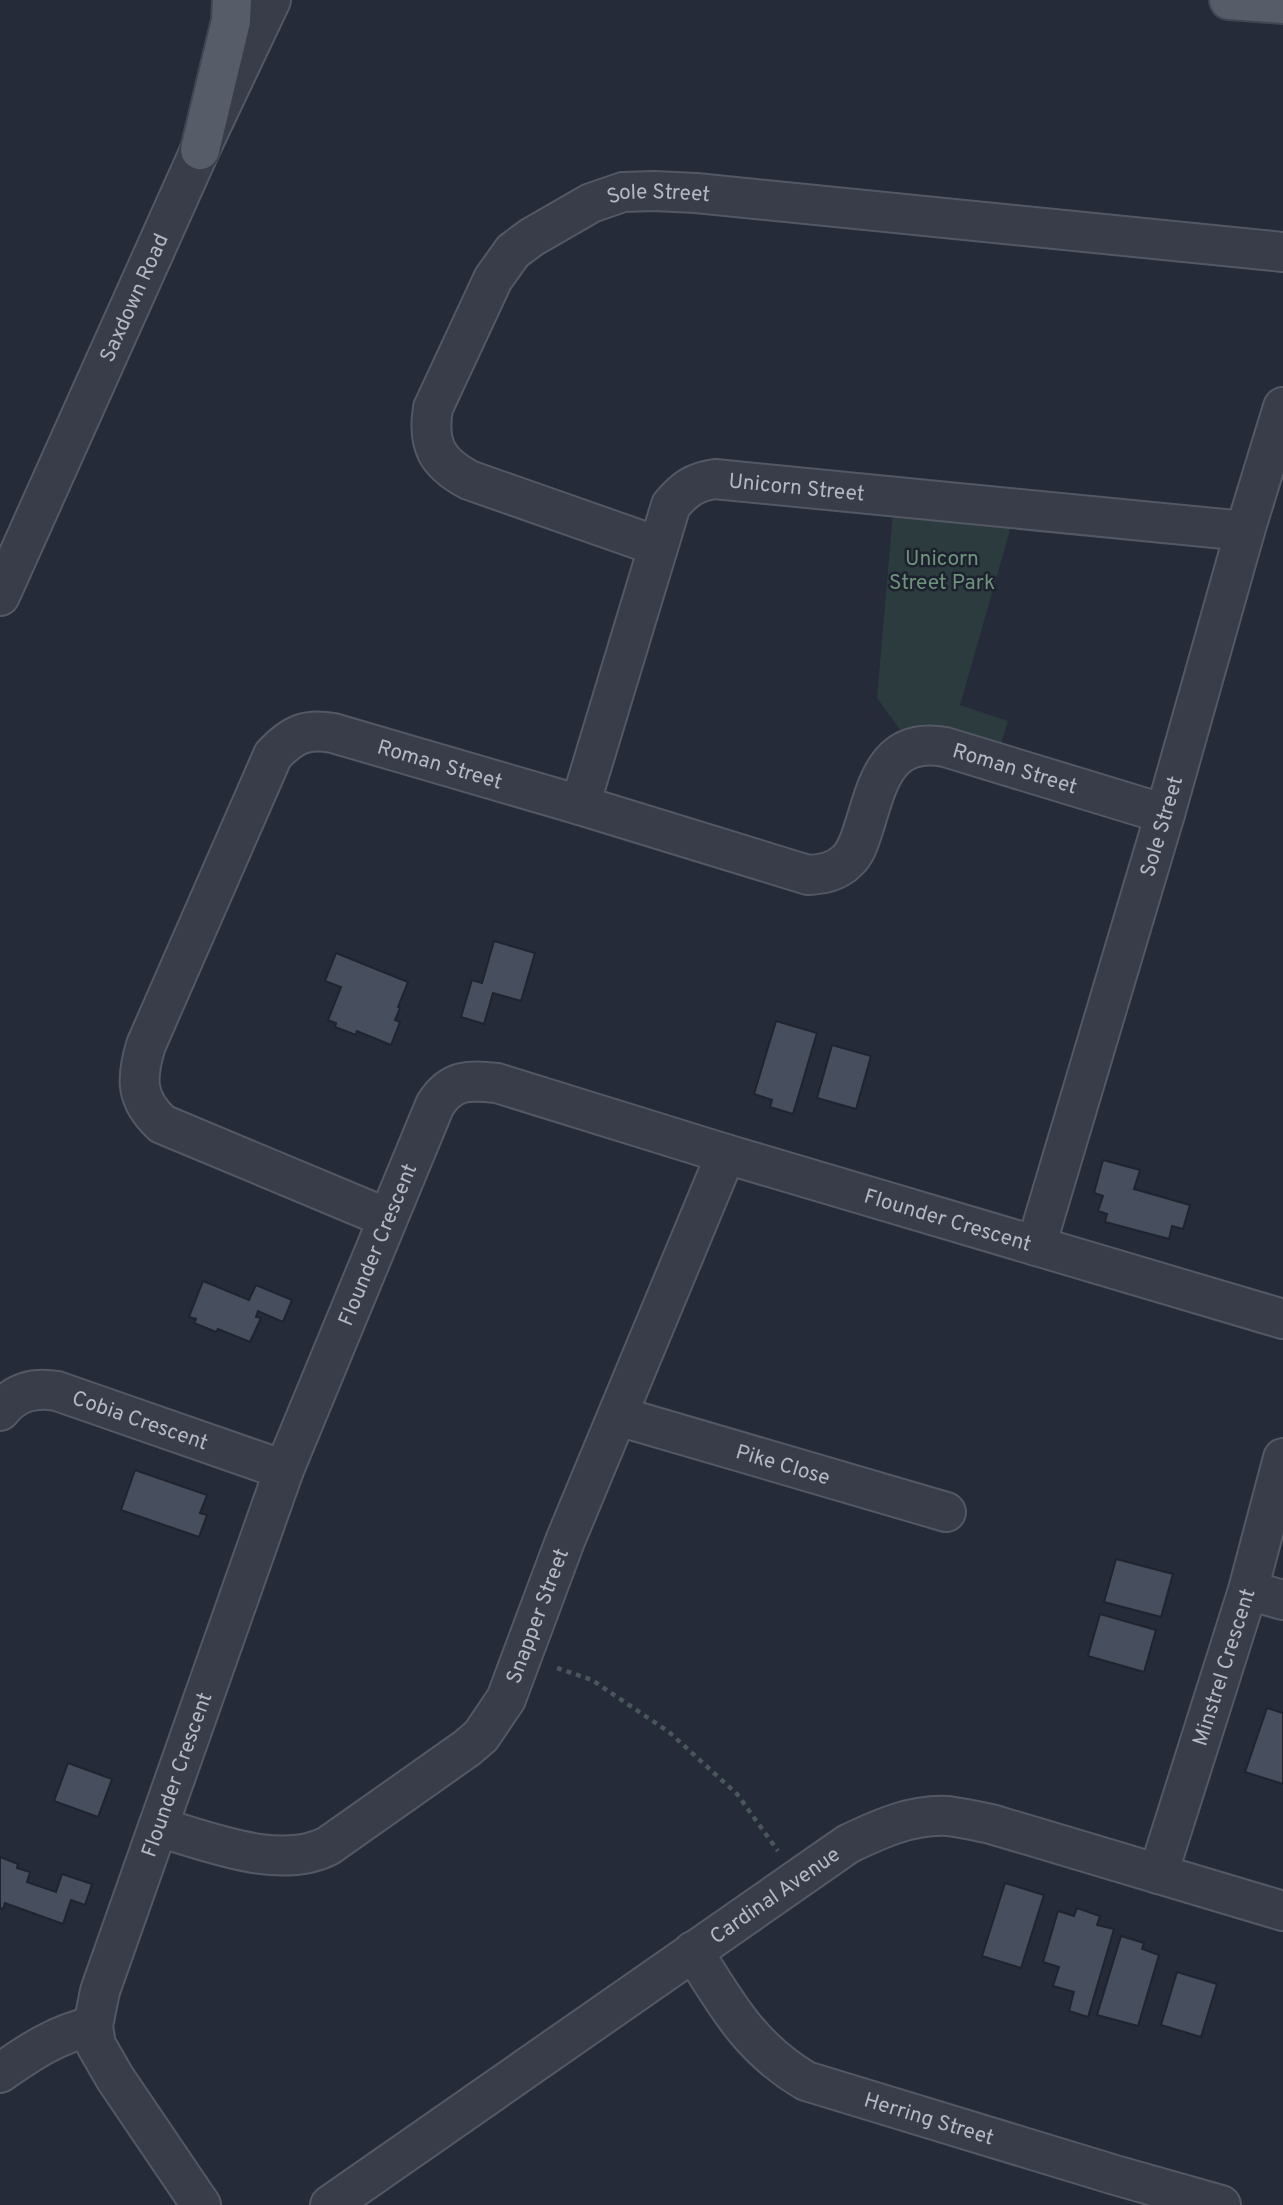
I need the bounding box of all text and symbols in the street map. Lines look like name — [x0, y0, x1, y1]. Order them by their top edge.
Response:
street label: Sole Street — [604, 179, 711, 211]
street label: Saxdown Road — [95, 230, 176, 367]
street label: Unicorn Street — [727, 468, 866, 509]
park label: Unicorn Street Park — [889, 546, 995, 597]
street label: Roman Street — [374, 735, 505, 797]
street label: Roman Street — [949, 738, 1080, 801]
street label: Sole Street — [1135, 773, 1190, 880]
street label: Flounder Crescent — [333, 1160, 424, 1330]
street label: Flounder Crescent — [861, 1184, 1034, 1259]
street label: Cobia Crescent — [68, 1385, 211, 1458]
street label: Pike Close — [732, 1439, 833, 1492]
street label: Snapper Street — [501, 1545, 576, 1688]
street label: Minstrel Crescent — [1187, 1585, 1263, 1750]
street label: Flounder Crescent — [136, 1689, 219, 1861]
street label: Cardinal Avenue — [705, 1842, 846, 1951]
street label: Herring Street — [860, 2087, 997, 2152]

